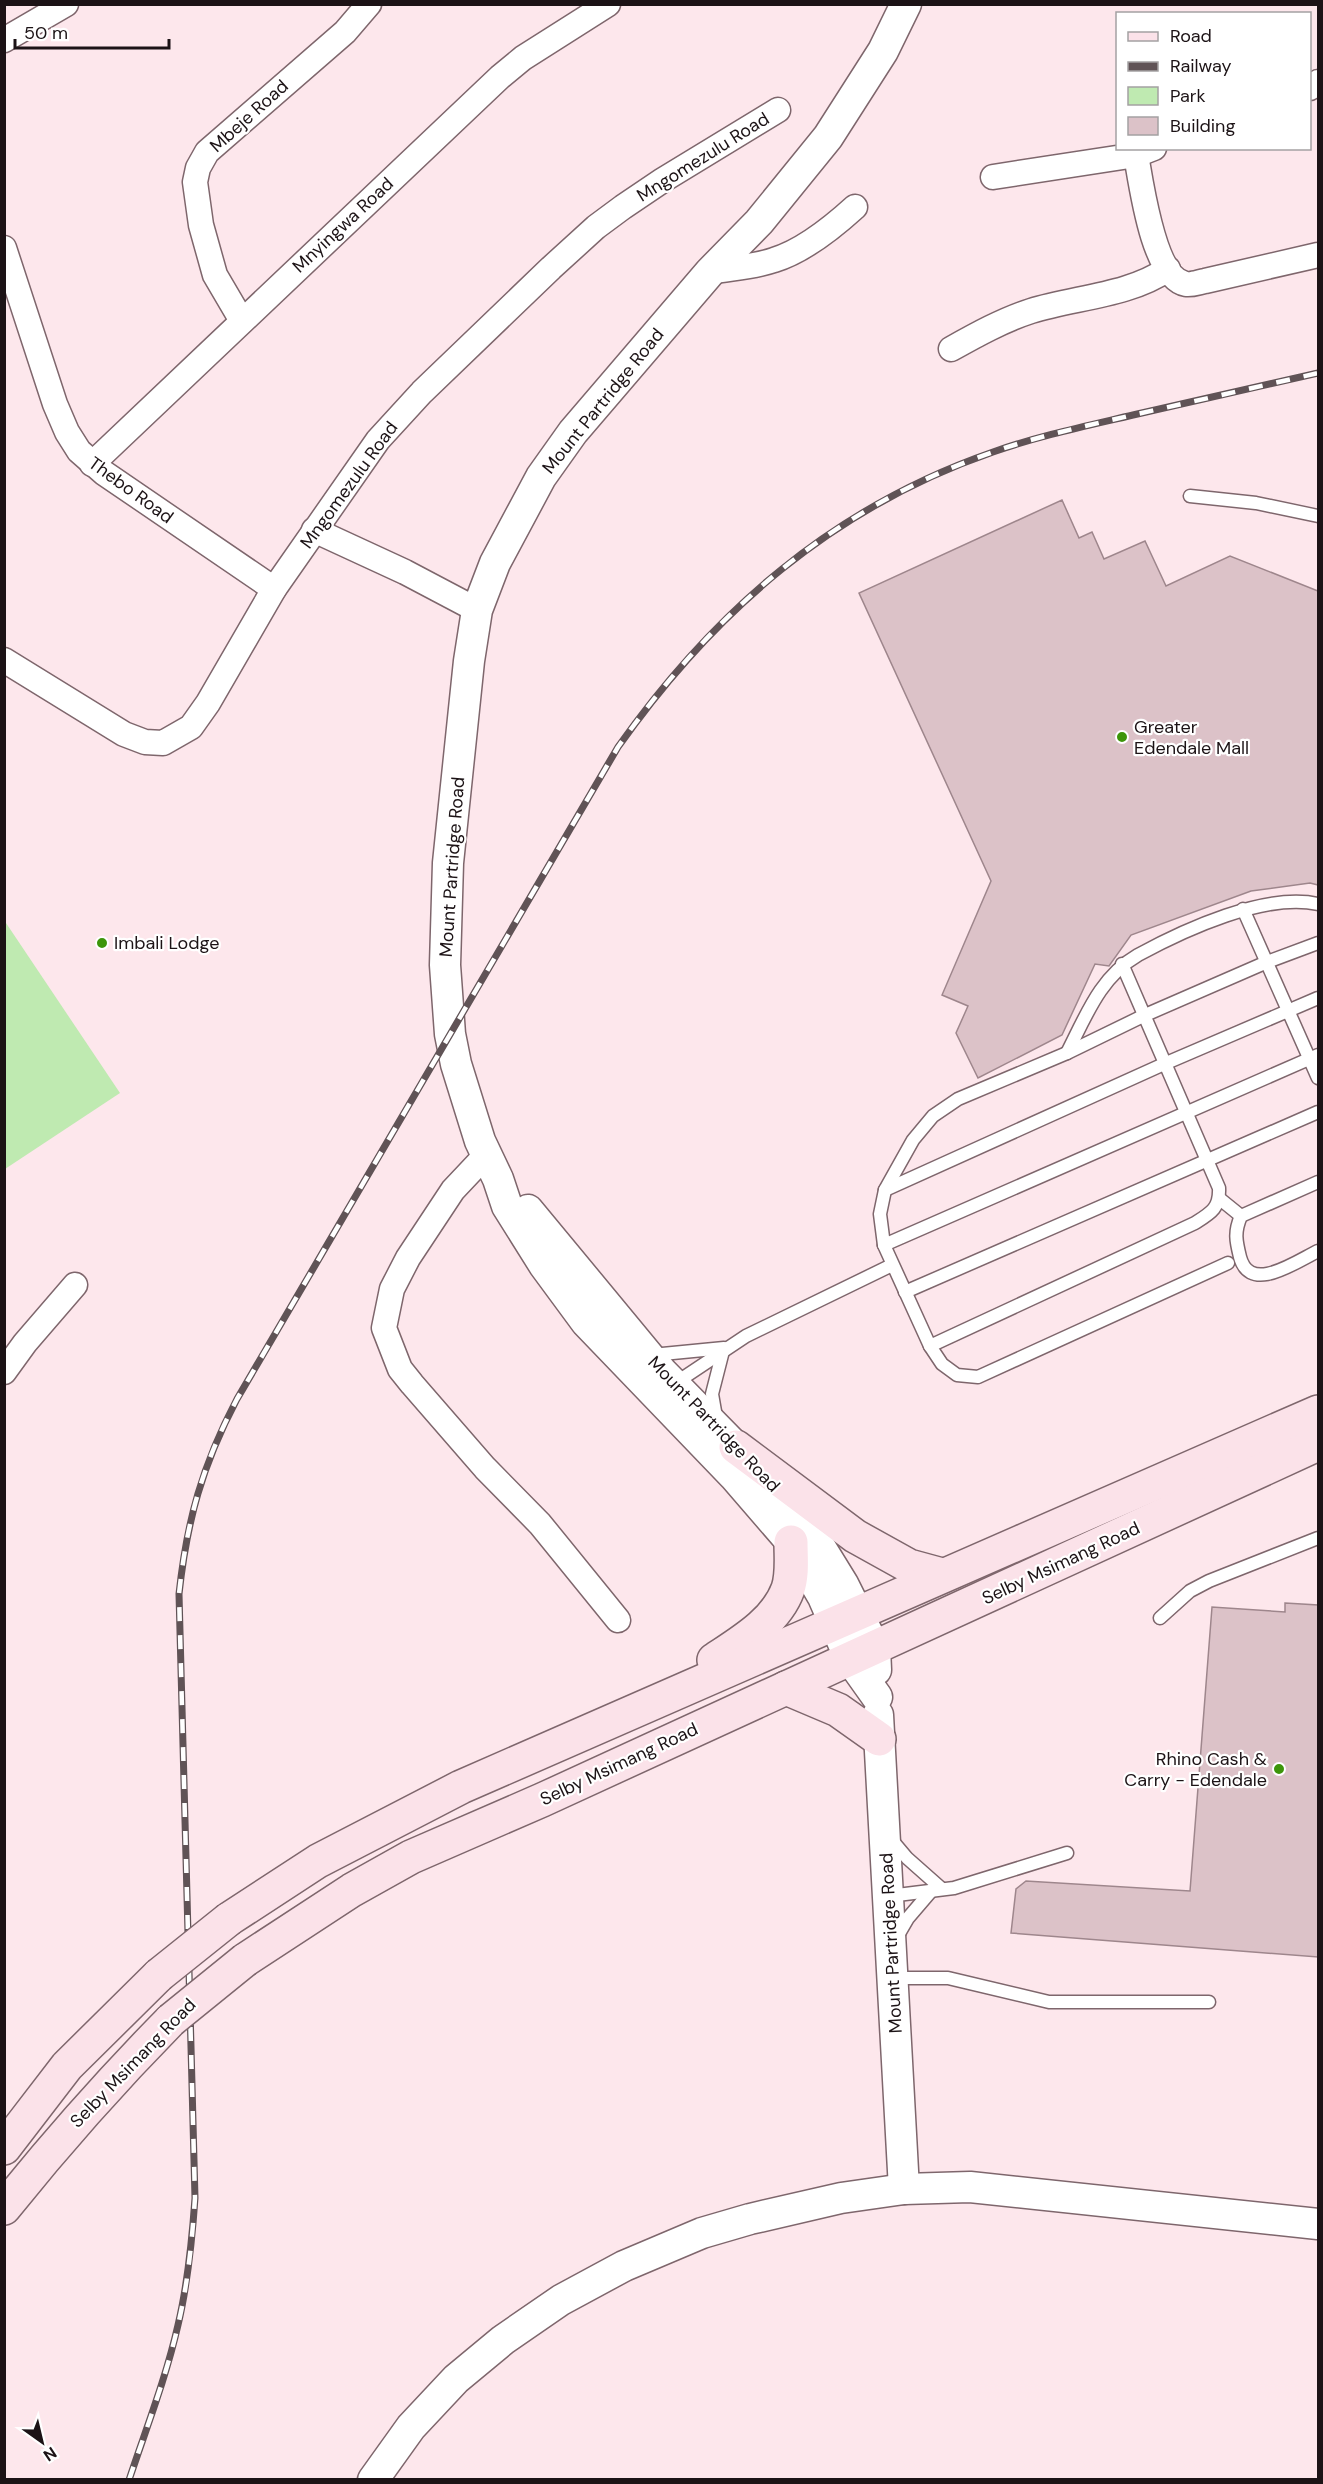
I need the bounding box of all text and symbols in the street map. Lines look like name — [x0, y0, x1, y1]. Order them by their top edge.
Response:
scale bar — [15, 12, 170, 50]
legend — [1116, 12, 1311, 150]
text: 50 m — [24, 21, 68, 45]
text: Road — [1170, 24, 1212, 48]
text: Railway — [1170, 54, 1232, 78]
street label: Mbeje Road — [205, 74, 293, 158]
text: Park — [1170, 84, 1206, 108]
street label: Mngomezulu Road — [632, 107, 774, 207]
text: Building — [1170, 114, 1235, 138]
street label: Mnyingwa Road — [287, 172, 399, 278]
street label: Mount Partridge Road — [537, 323, 669, 479]
street label: Mngomezulu Road — [295, 417, 403, 553]
street label: Thebo Road — [84, 451, 178, 529]
place label: Greater Edendale Mall — [1134, 715, 1249, 760]
marker: Greater Edendale Mall — [1115, 730, 1129, 744]
street label: Mount Partridge Road — [434, 776, 470, 958]
place label: Imbali Lodge — [114, 931, 219, 955]
marker: Imbali Lodge — [95, 936, 109, 950]
street label: Mount Partridge Road — [643, 1351, 785, 1497]
street label: Selby Msimang Road — [978, 1516, 1144, 1610]
street label: Selby Msimang Road — [536, 1717, 702, 1811]
place label: Rhino Cash & Carry - Edendale — [1124, 1747, 1267, 1792]
marker: Rhino Cash & Carry - Edendale — [1272, 1762, 1286, 1776]
street label: Mount Partridge Road — [874, 1852, 908, 2034]
street label: Selby Msimang Road — [65, 1993, 201, 2133]
north arrow — [12, 2412, 72, 2472]
text: N — [39, 2442, 61, 2466]

